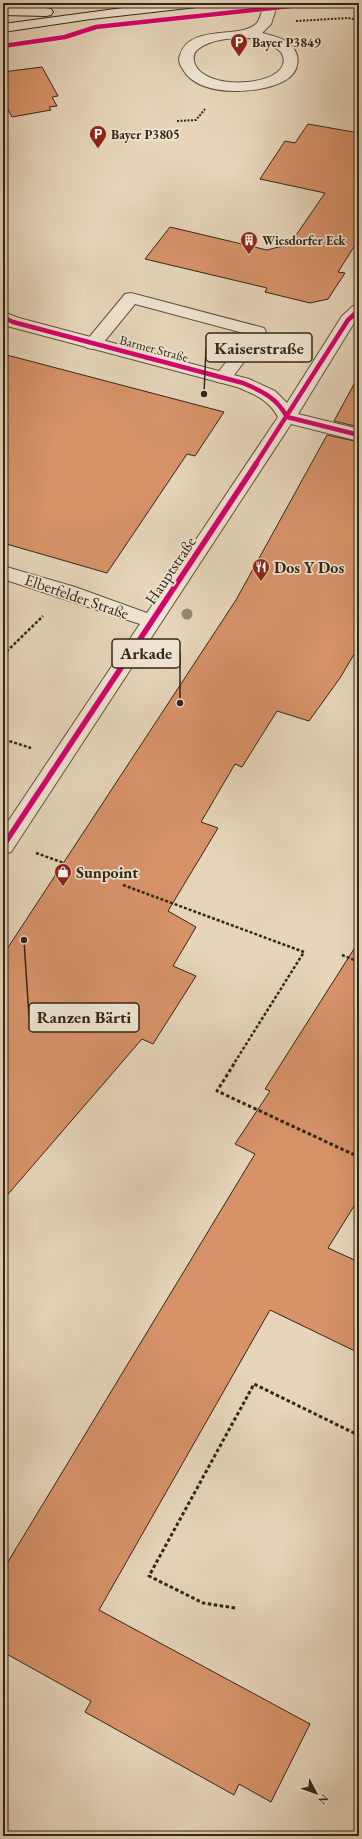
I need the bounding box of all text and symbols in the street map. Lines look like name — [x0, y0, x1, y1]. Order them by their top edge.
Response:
parking icon: Bayer P3849 — [229, 32, 249, 57]
place label: Bayer P3849 — [252, 34, 321, 51]
parking icon: Bayer P3805 — [88, 124, 108, 149]
place label: Bayer P3805 — [111, 126, 180, 143]
building icon: Wiesdorfer Eck — [239, 230, 259, 255]
place label: Wiesdorfer Eck — [262, 232, 347, 249]
street label: Barmer Straße — [118, 331, 190, 366]
callout: Kaiserstraße — [206, 333, 312, 362]
text: Kaiserstraße — [214, 337, 304, 359]
street label: Hauptstraße — [140, 532, 201, 608]
restaurant icon: Dos Y Dos — [251, 557, 271, 582]
place label: Dos Y Dos — [274, 557, 344, 578]
street label: Elberfelder Straße — [22, 569, 132, 624]
callout: Arkade — [112, 639, 180, 668]
text: Arkade — [119, 642, 172, 664]
shop icon: Sunpoint — [53, 862, 73, 887]
place label: Sunpoint — [76, 862, 138, 883]
callout: Ranzen Bärti — [29, 1003, 139, 1032]
text: Ranzen Bärti — [37, 1006, 131, 1028]
north arrow — [296, 1773, 336, 1813]
text: N — [315, 1792, 332, 1808]

